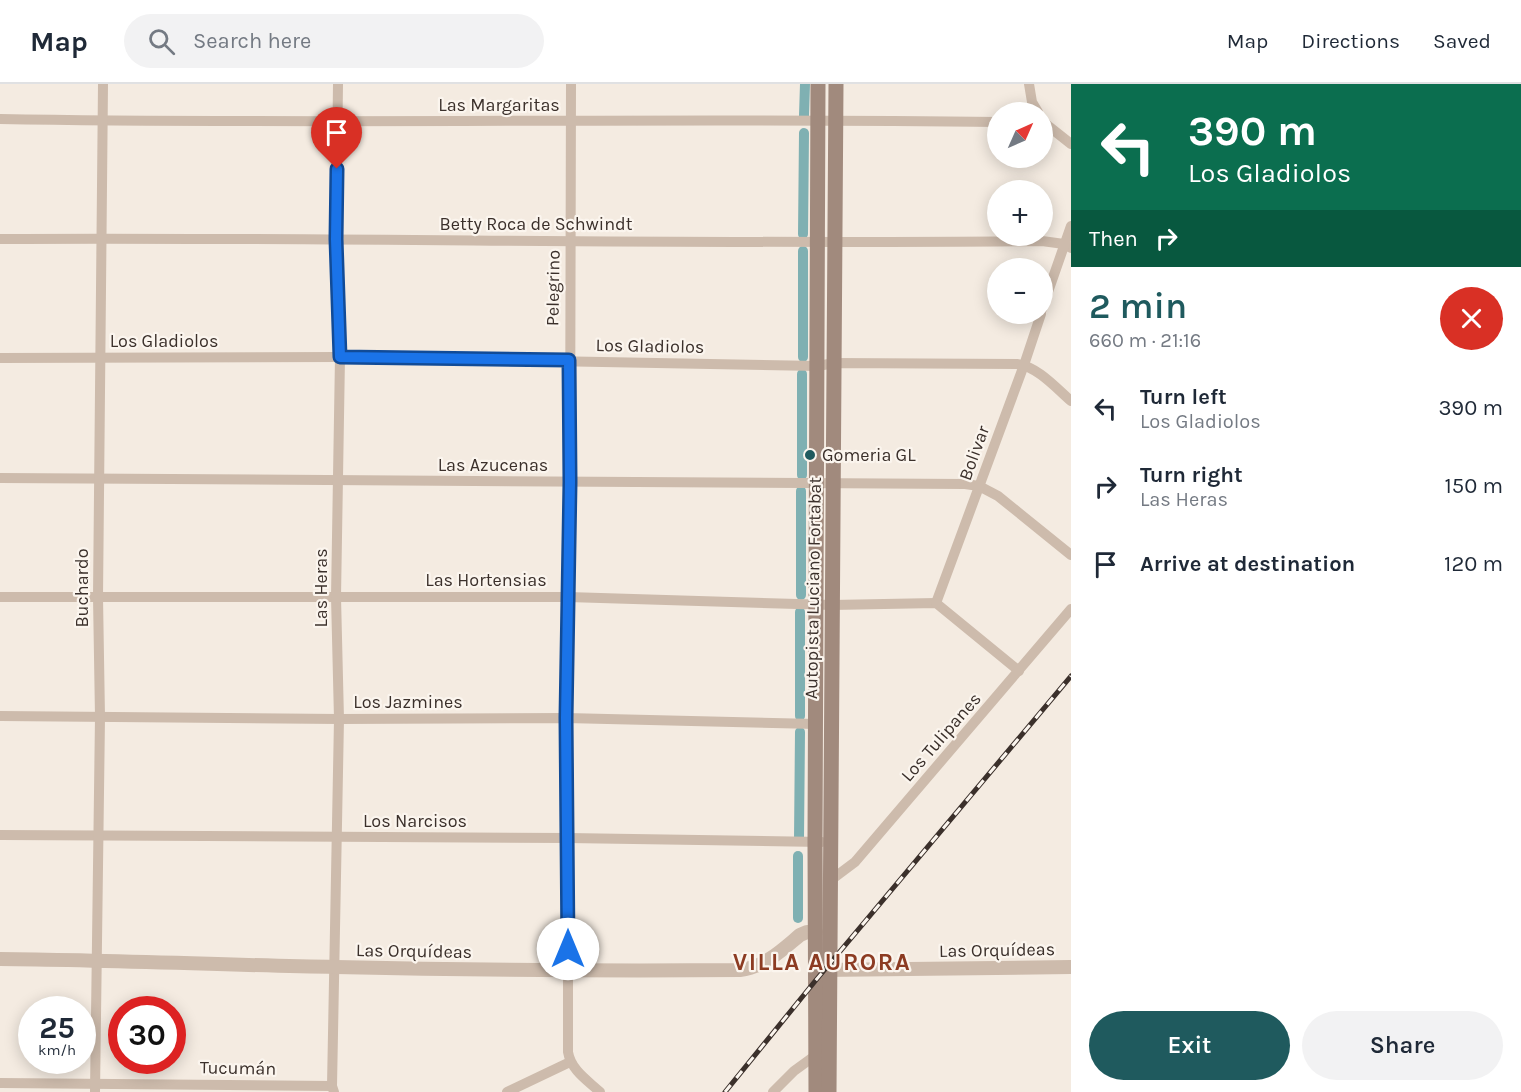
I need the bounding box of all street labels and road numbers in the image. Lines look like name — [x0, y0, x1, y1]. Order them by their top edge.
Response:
street label: Las Margaritas — [438, 94, 560, 116]
street label: Betty Roca de Schwindt — [440, 213, 633, 235]
street label: Pelegrino — [541, 250, 565, 326]
street label: Los Gladiolos — [110, 330, 218, 352]
street label: Los Gladiolos — [595, 334, 705, 358]
street label: Bolivar — [954, 422, 994, 483]
street label: Las Azucenas — [438, 454, 548, 476]
street label: Autopista Luciano Fortabat — [800, 476, 826, 699]
street label: Buchardo — [71, 548, 93, 628]
street label: Las Heras — [310, 548, 332, 628]
street label: Las Hortensias — [425, 569, 547, 591]
street label: Los Tulipanes — [896, 688, 986, 786]
street label: Los Jazmines — [353, 691, 463, 713]
street label: Los Narcisos — [363, 810, 467, 832]
street label: Las Orquídeas — [939, 938, 1055, 962]
street label: Las Orquídeas — [356, 939, 472, 963]
street label: Tucumán — [200, 1056, 276, 1080]

